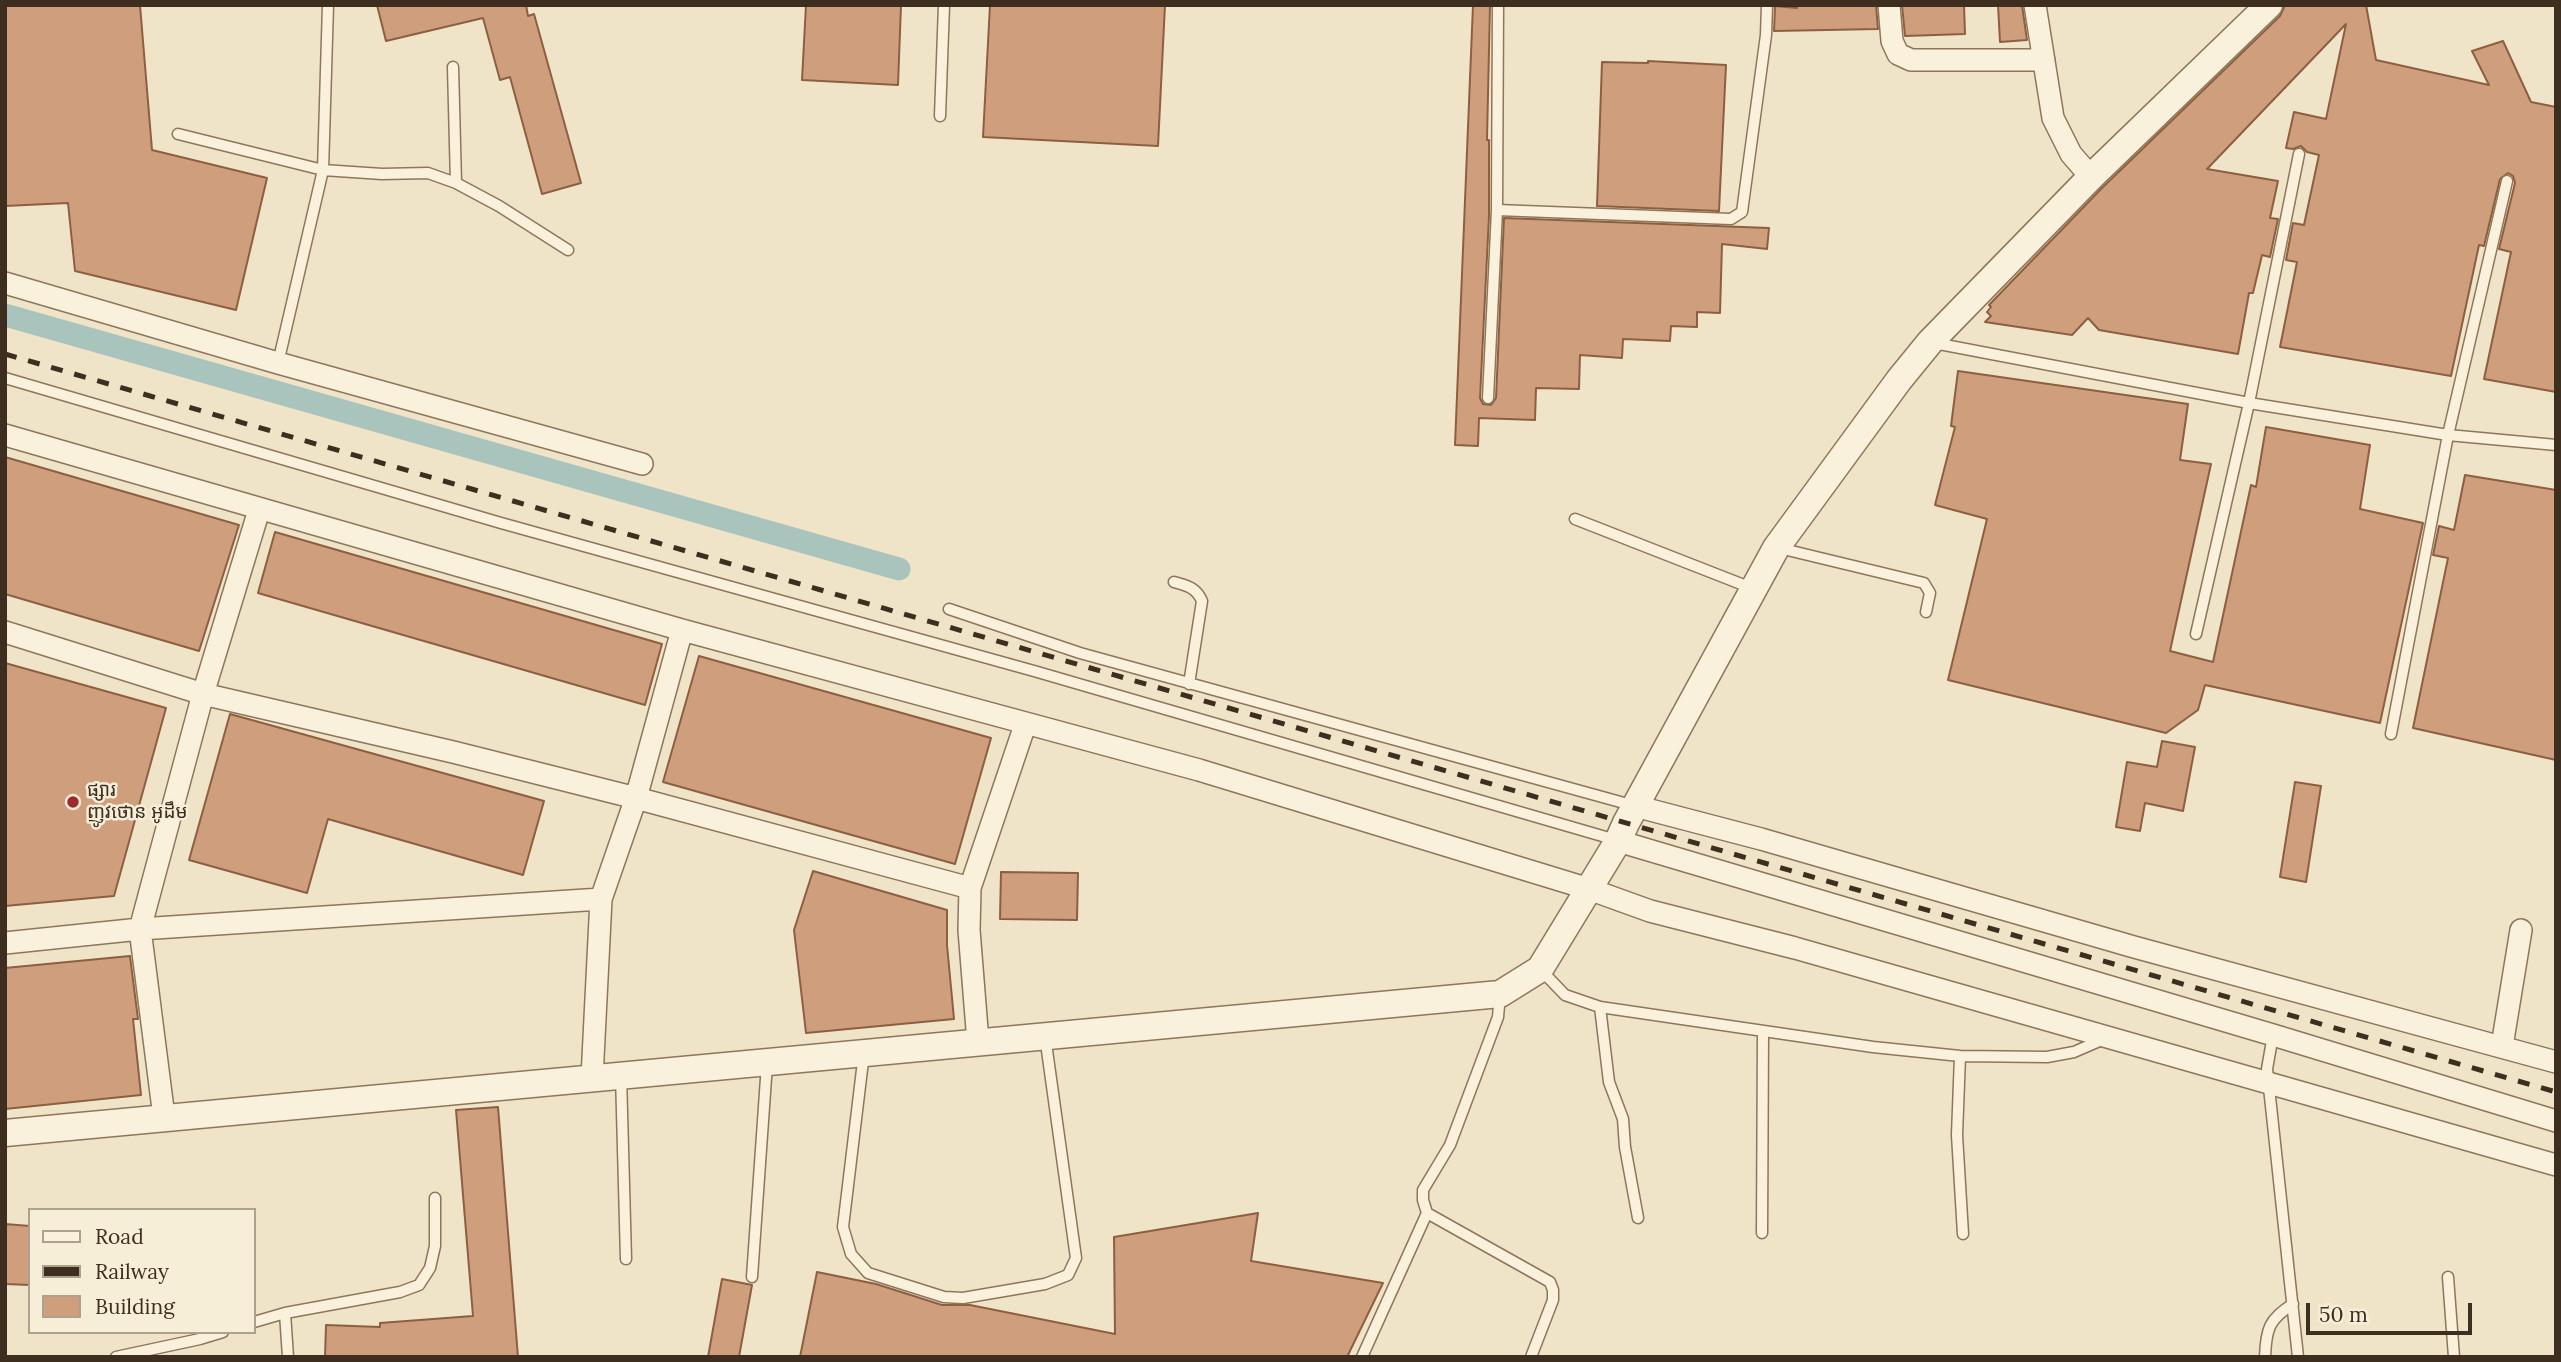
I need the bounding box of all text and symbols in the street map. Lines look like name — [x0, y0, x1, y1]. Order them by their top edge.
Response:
place label: ផ្សារ ញូវថោន អូដឹម — [87, 780, 188, 824]
marker: ផ្សារ ញូវថោន អូដឹម — [65, 794, 81, 810]
legend — [28, 1208, 256, 1334]
text: Road — [95, 1223, 144, 1250]
text: Railway — [95, 1258, 169, 1285]
scale bar — [2309, 1288, 2475, 1332]
text: Building — [95, 1293, 175, 1320]
text: 50 m — [2319, 1301, 2368, 1328]

